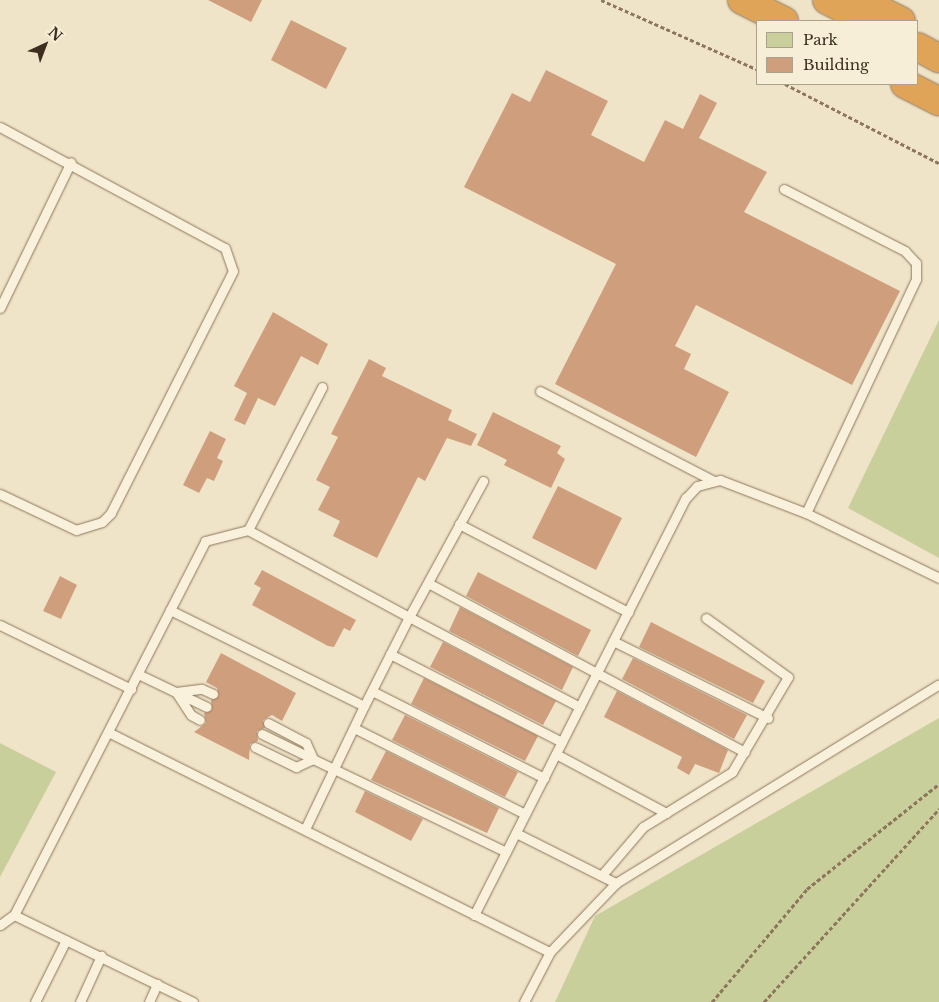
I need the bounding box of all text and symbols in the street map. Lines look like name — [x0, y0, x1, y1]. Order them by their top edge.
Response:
north arrow — [20, 20, 70, 70]
legend — [756, 20, 919, 85]
text: N — [44, 23, 66, 45]
text: Park — [803, 30, 838, 49]
text: Building — [803, 55, 869, 74]

